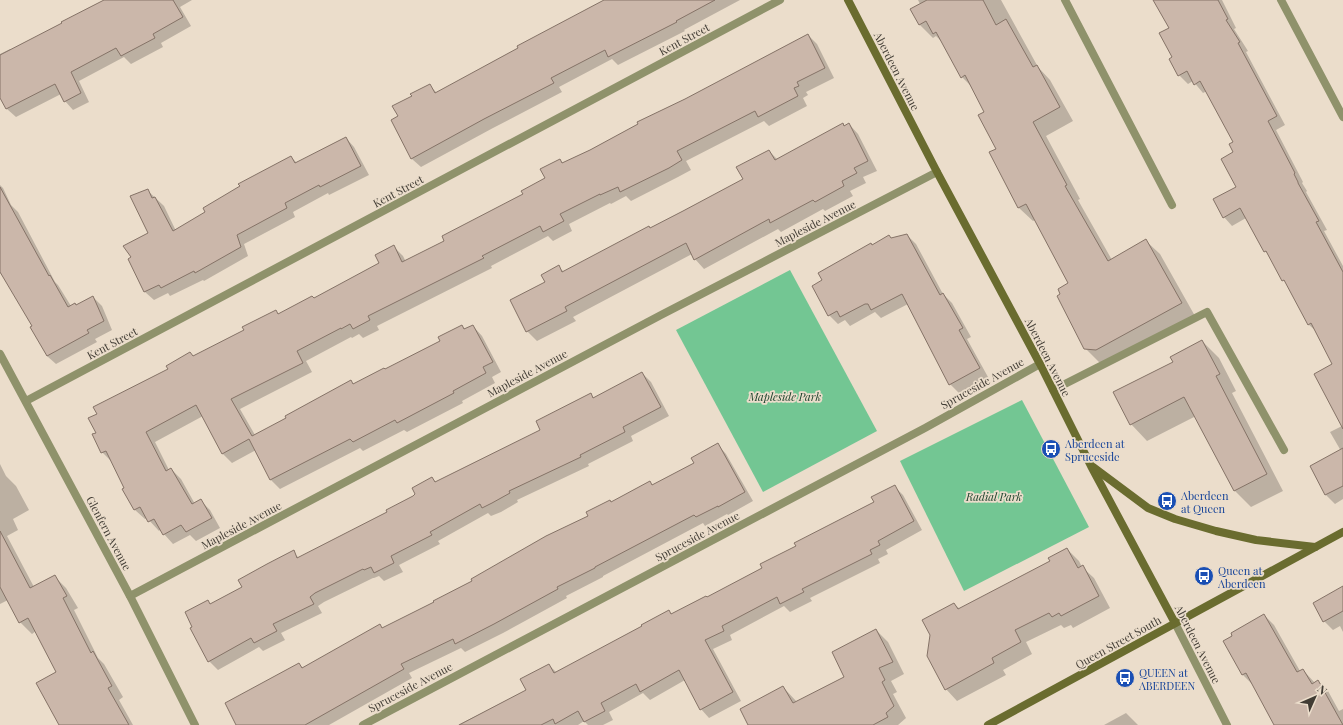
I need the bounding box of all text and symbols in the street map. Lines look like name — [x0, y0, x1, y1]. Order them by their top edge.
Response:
street label: Kent Street — [656, 19, 712, 59]
street label: Aberdeen Avenue — [870, 28, 923, 113]
street label: Kent Street — [370, 171, 426, 211]
street label: Mapleside Avenue — [772, 196, 858, 250]
street label: Aberdeen Avenue — [1021, 314, 1074, 399]
street label: Kent Street — [84, 323, 140, 363]
street label: Mapleside Avenue — [484, 345, 570, 400]
street label: Spruceside Avenue — [938, 354, 1027, 412]
park label: Mapleside Park — [748, 389, 821, 404]
place label: Aberdeen at Spruceside — [1064, 436, 1125, 464]
bus stop icon: Aberdeen at Spruceside — [1040, 438, 1062, 460]
place label: Aberdeen at Queen — [1180, 488, 1229, 516]
park label: Radial Park — [965, 489, 1022, 504]
bus stop icon: Aberdeen at Queen — [1156, 490, 1178, 512]
street label: Glenfern Avenue — [83, 493, 135, 573]
street label: Mapleside Avenue — [198, 497, 284, 552]
street label: Spruceside Avenue — [652, 507, 742, 565]
place label: Queen at Aberdeen — [1217, 563, 1266, 591]
bus stop icon: Queen at Aberdeen — [1193, 565, 1215, 587]
street label: Aberdeen Avenue — [1171, 601, 1224, 686]
street label: Queen Street South — [1072, 612, 1164, 672]
street label: Spruceside Avenue — [365, 658, 455, 716]
place label: QUEEN at ABERDEEN — [1138, 665, 1196, 693]
bus stop icon: QUEEN at ABERDEEN — [1114, 667, 1136, 689]
north arrow — [1295, 677, 1335, 717]
text: N — [1314, 681, 1331, 698]

